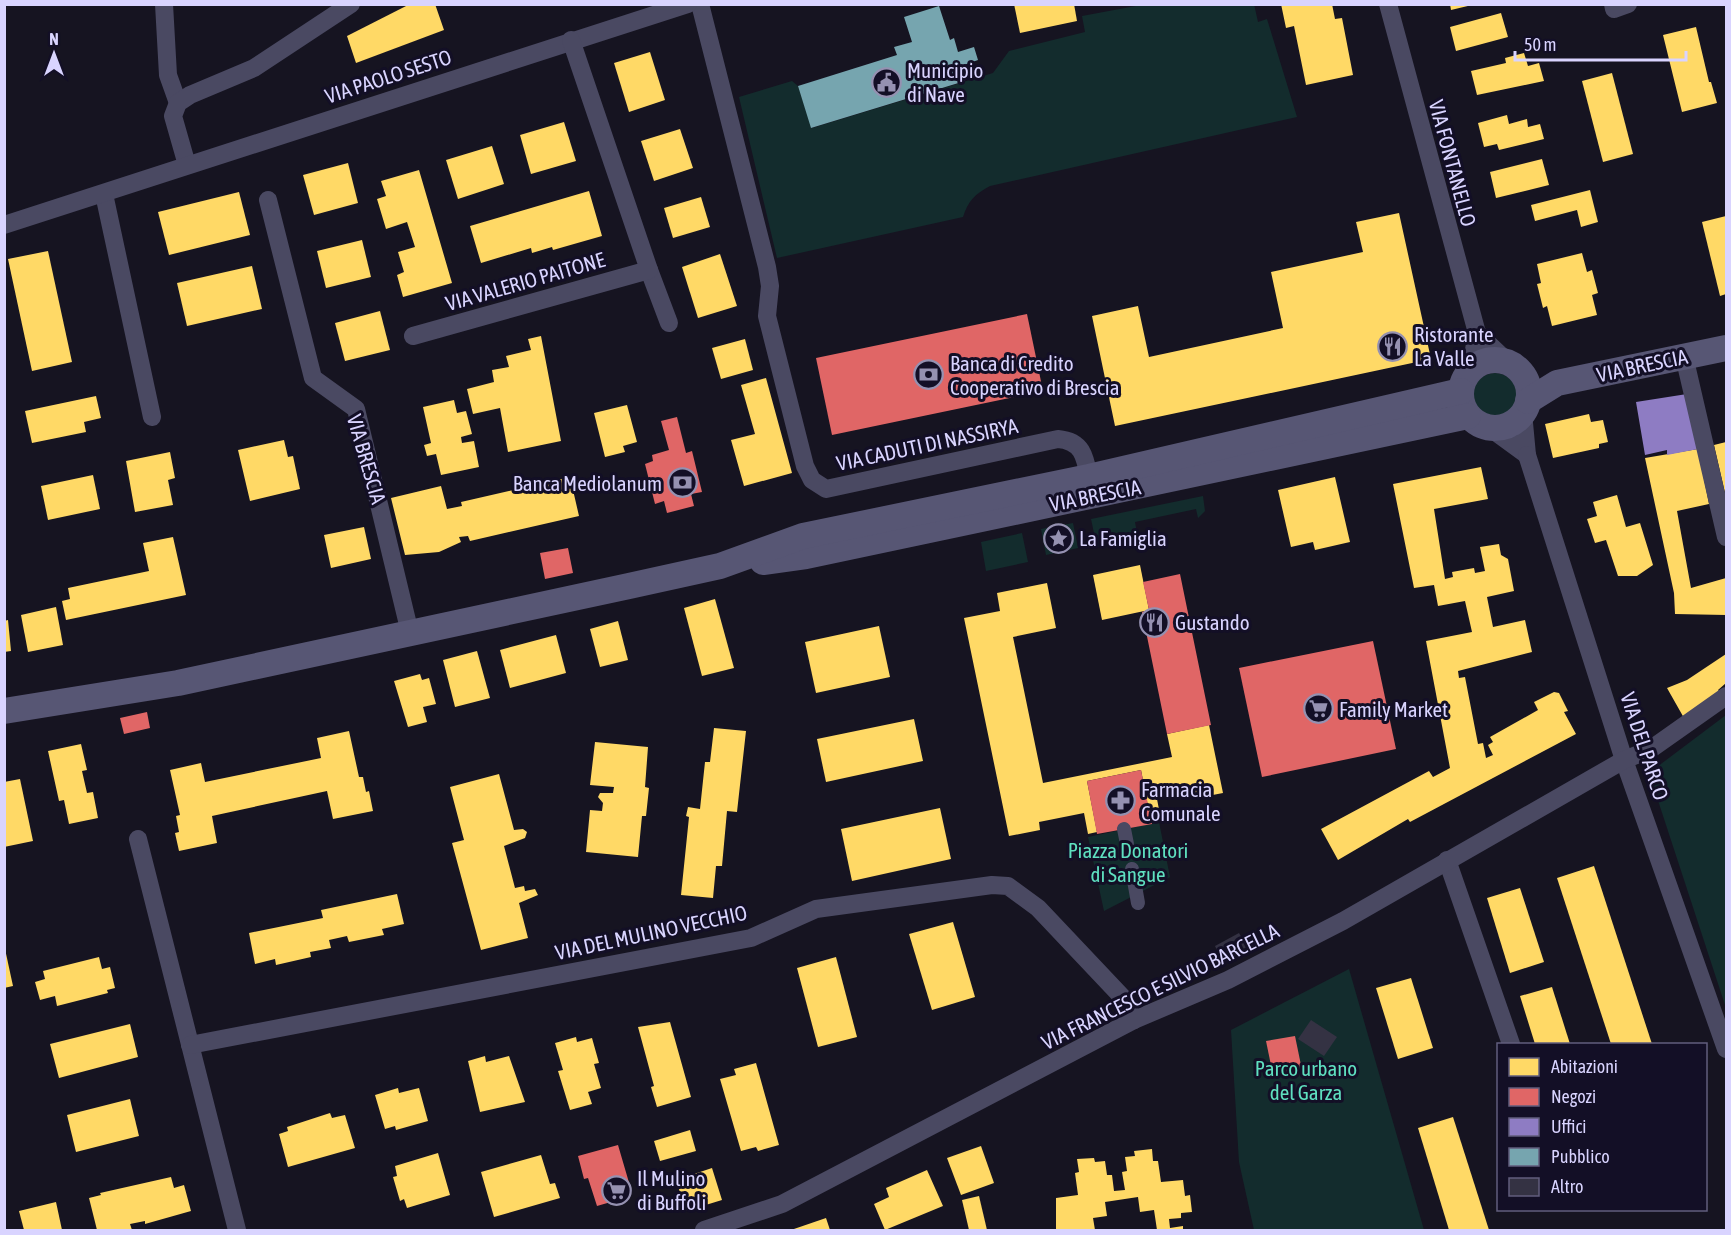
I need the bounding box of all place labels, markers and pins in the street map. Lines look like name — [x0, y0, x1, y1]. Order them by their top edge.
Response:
place label: Municipio di Nave — [907, 58, 983, 106]
public building icon: Municipio di Nave — [870, 66, 902, 98]
place label: Ristorante La Valle — [1414, 322, 1494, 370]
restaurant icon: Ristorante La Valle — [1377, 330, 1409, 362]
place label: Banca di Credito Cooperativo di Brescia — [950, 351, 1119, 399]
bank icon: Banca di Credito Cooperativo di Brescia — [913, 359, 945, 391]
bank icon: Banca Mediolanum — [667, 467, 699, 499]
place label: Banca Mediolanum — [513, 471, 662, 495]
place icon: La Famiglia — [1042, 522, 1074, 554]
place label: La Famiglia — [1079, 526, 1167, 550]
restaurant icon: Gustando — [1138, 606, 1170, 638]
place label: Gustando — [1175, 610, 1250, 634]
supermarket icon: Family Market — [1302, 693, 1334, 725]
place label: Family Market — [1339, 697, 1448, 721]
place label: Farmacia Comunale — [1141, 777, 1220, 825]
pharmacy icon: Farmacia Comunale — [1104, 785, 1136, 817]
place label: Il Mulino di Buffoli — [637, 1166, 706, 1214]
supermarket icon: Il Mulino di Buffoli — [600, 1174, 632, 1206]

